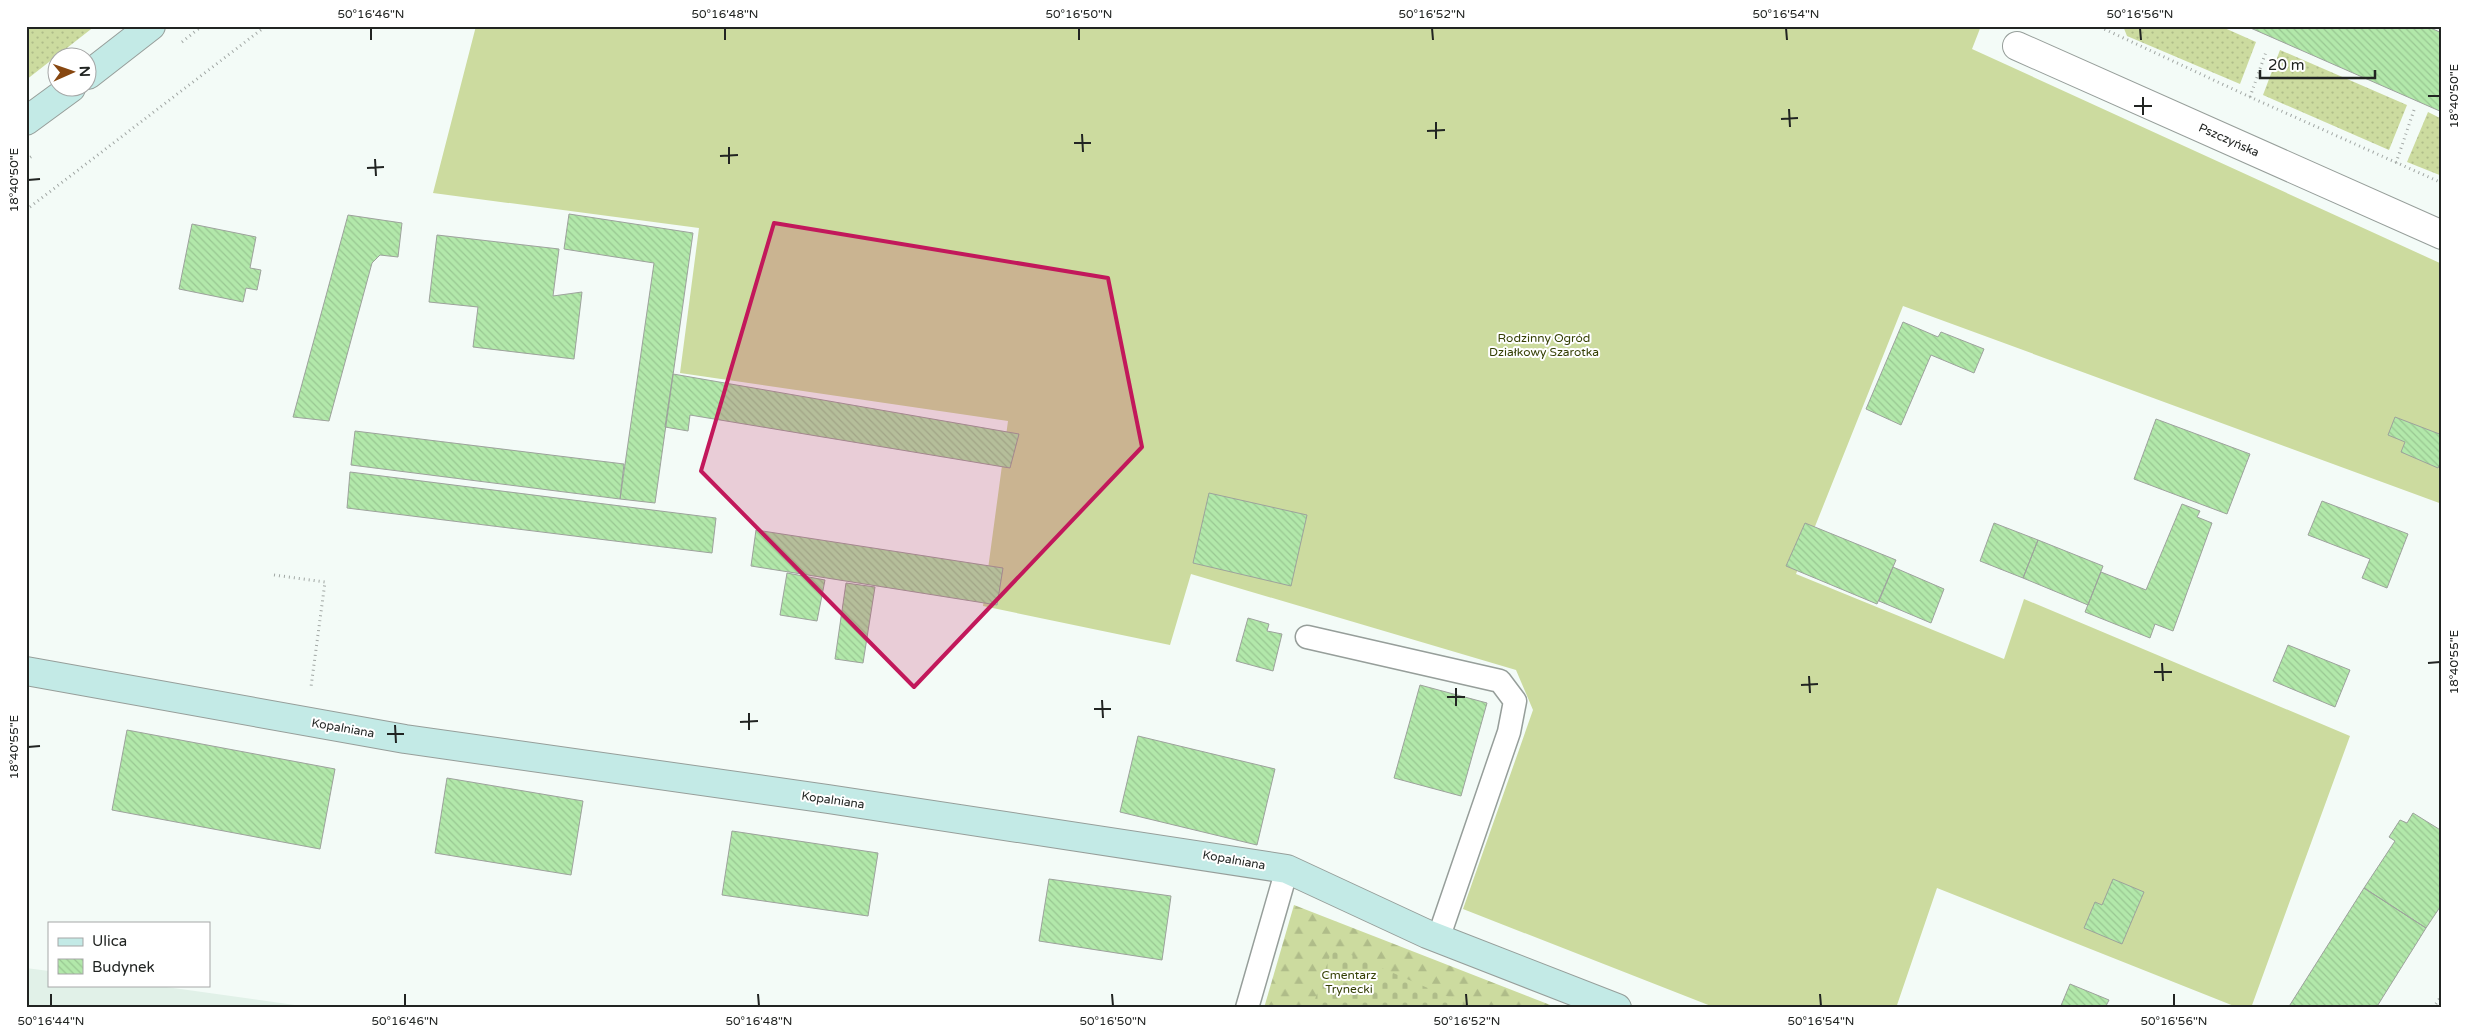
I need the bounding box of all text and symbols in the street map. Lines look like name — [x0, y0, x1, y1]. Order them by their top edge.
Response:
text: 50°16'46"N — [338, 7, 405, 21]
text: 50°16'48"N — [692, 7, 759, 21]
text: 50°16'50"N — [1046, 7, 1113, 21]
text: 50°16'52"N — [1399, 7, 1466, 21]
text: 50°16'54"N — [1753, 7, 1820, 21]
text: 50°16'56"N — [2107, 7, 2174, 21]
north arrow — [48, 48, 98, 98]
scale bar — [2260, 48, 2376, 80]
text: 20 m — [2268, 56, 2305, 74]
text: 18°40'50"E — [2447, 63, 2461, 128]
text: N — [76, 66, 93, 77]
street label: Pszczyńska — [2197, 120, 2261, 160]
text: 18°40'50"E — [7, 147, 21, 212]
park label: Rodzinny Ogród Działkowy Szarotka — [1489, 331, 1599, 359]
text: 18°40'55"E — [2447, 629, 2461, 694]
text: 18°40'55"E — [7, 714, 21, 779]
street label: Kopalniana — [310, 716, 376, 740]
street label: Kopalniana — [800, 789, 866, 811]
street label: Kopalniana — [1201, 848, 1267, 872]
legend — [48, 922, 210, 986]
text: Ulica — [92, 932, 127, 950]
text: Budynek — [92, 958, 155, 976]
park label: Cmentarz Trynecki — [1321, 968, 1377, 996]
text: 50°16'44"N — [18, 1014, 85, 1028]
text: 50°16'46"N — [372, 1014, 439, 1028]
text: 50°16'48"N — [726, 1014, 793, 1028]
text: 50°16'50"N — [1080, 1014, 1147, 1028]
text: 50°16'52"N — [1434, 1014, 1501, 1028]
text: 50°16'54"N — [1788, 1014, 1855, 1028]
text: 50°16'56"N — [2141, 1014, 2208, 1028]

